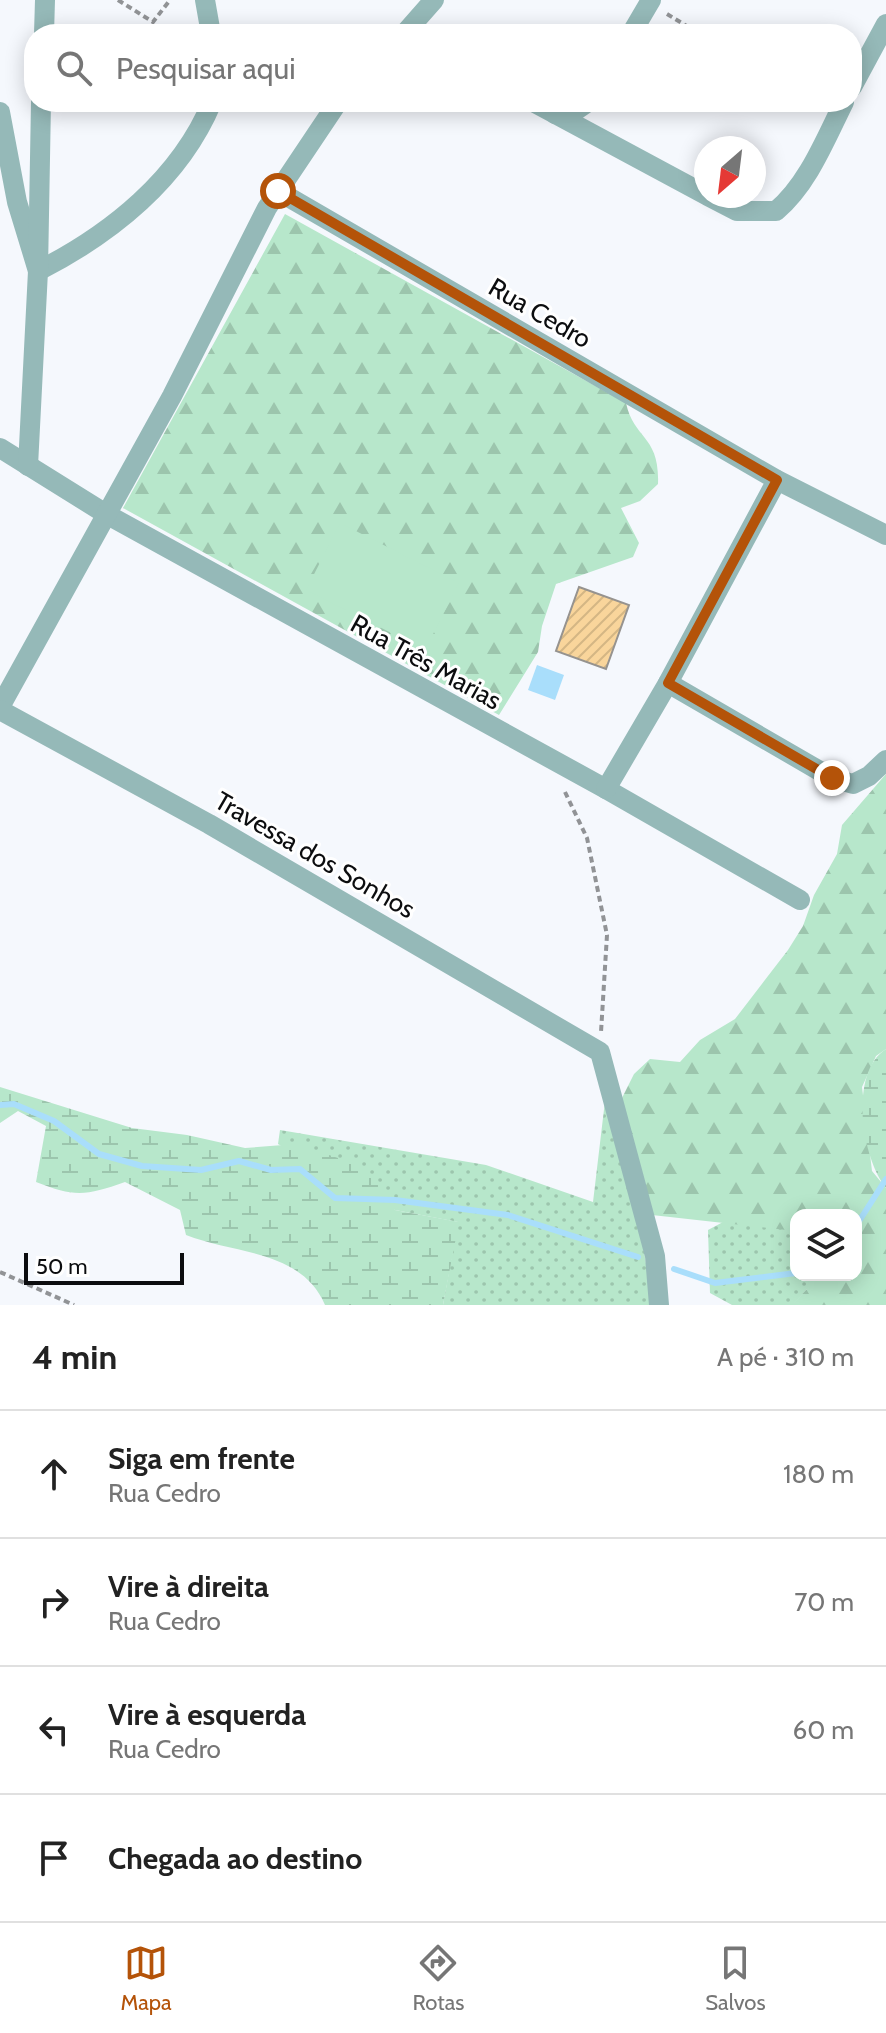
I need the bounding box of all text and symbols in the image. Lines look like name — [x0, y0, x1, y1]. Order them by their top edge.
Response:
search box — [24, 24, 862, 112]
icon: search — [52, 46, 96, 90]
text: Pesquisar aqui — [116, 50, 296, 87]
north arrow — [694, 136, 766, 208]
route start — [260, 173, 296, 209]
street label: Rua Cedro — [483, 271, 597, 355]
street label: Rua Três Marias — [345, 607, 507, 717]
route end — [814, 760, 850, 796]
street label: Travessa dos Sonhos — [209, 785, 421, 925]
map controls — [790, 1209, 862, 1281]
button: layers — [790, 1209, 862, 1281]
scale bar — [24, 1249, 184, 1285]
text: 50 m — [36, 1253, 88, 1280]
text: 4 min — [32, 1336, 117, 1378]
text: A pé · 310 m — [717, 1341, 854, 1373]
text: Siga em frente — [108, 1440, 295, 1477]
icon: ahead — [32, 1452, 76, 1496]
text: 180 m — [783, 1458, 854, 1490]
text: Rua Cedro — [108, 1477, 221, 1509]
text: Vire à direita — [108, 1568, 269, 1605]
icon: right — [32, 1580, 76, 1624]
text: 70 m — [794, 1586, 854, 1618]
text: Rua Cedro — [108, 1605, 221, 1637]
text: Vire à esquerda — [108, 1696, 306, 1733]
icon: left — [32, 1708, 76, 1752]
text: 60 m — [792, 1714, 854, 1746]
text: Rua Cedro — [108, 1733, 221, 1765]
icon: arrive — [32, 1836, 76, 1880]
text: Chegada ao destino — [108, 1840, 362, 1877]
tab: Mapa — [120, 1941, 172, 2016]
tab: Rotas — [412, 1941, 464, 2016]
tab: Salvos — [705, 1941, 766, 2016]

